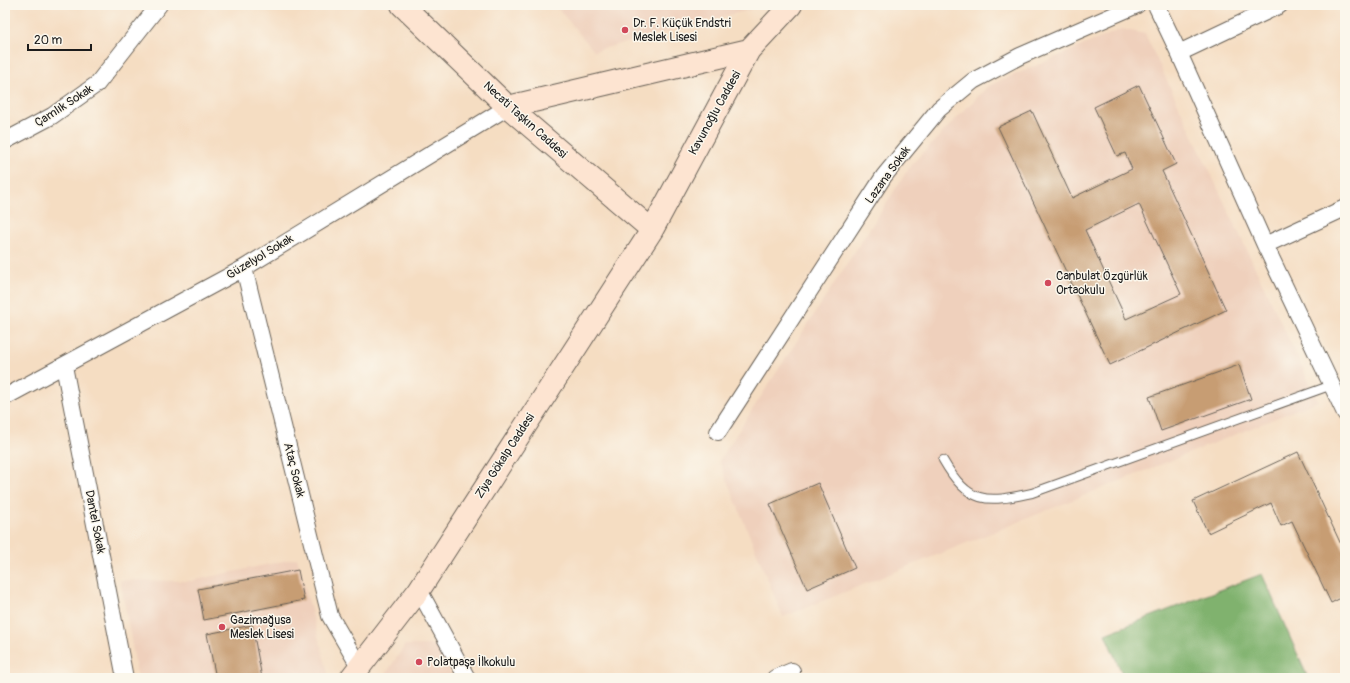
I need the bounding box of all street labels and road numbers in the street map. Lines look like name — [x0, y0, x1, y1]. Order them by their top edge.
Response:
street label: Kavunoğlu Caddesi — [686, 68, 744, 158]
street label: Necati Taşkın Caddesi — [480, 78, 570, 162]
street label: Çamlık Sokak — [32, 82, 96, 130]
street label: Lazana Sokak — [862, 143, 914, 207]
street label: Güzelyol Sokak — [224, 231, 296, 283]
street label: Ziya Gökalp Caddesi — [472, 411, 538, 501]
street label: Ataç Sokak — [280, 441, 308, 499]
street label: Dantel Sokak — [81, 489, 109, 555]

